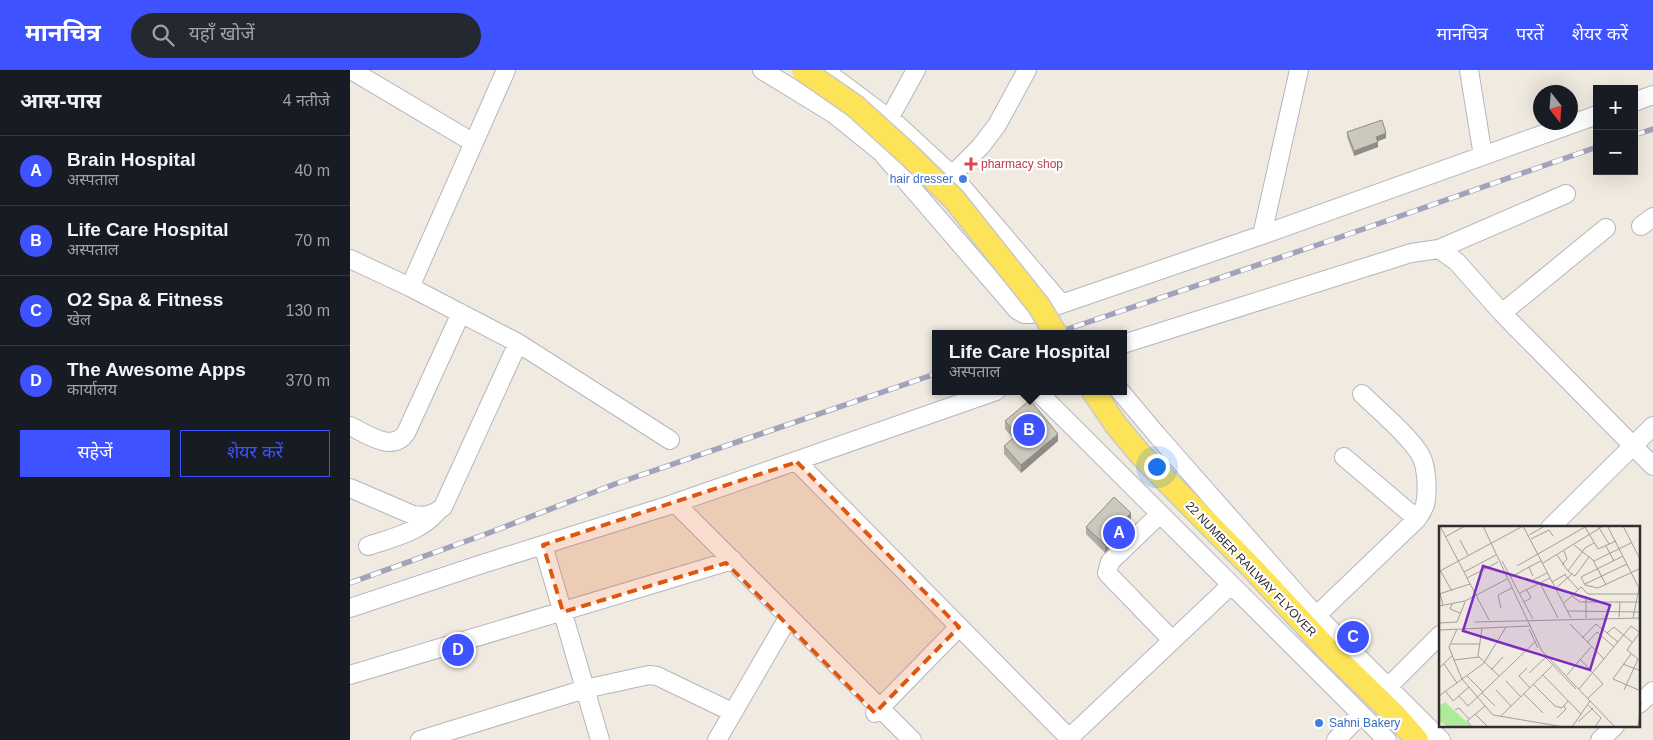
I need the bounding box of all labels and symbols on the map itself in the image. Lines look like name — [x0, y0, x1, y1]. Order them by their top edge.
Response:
north arrow — [1533, 85, 1578, 130]
place label: pharmacy shop — [981, 157, 1063, 171]
marker: pharmacy shop — [965, 158, 977, 170]
place label: hair dresser — [890, 172, 953, 186]
marker: hair dresser — [957, 173, 969, 185]
pin: B — [1013, 411, 1045, 449]
your location — [1144, 454, 1170, 480]
street label: 22 NUMBER RAILWAY FLYOVER — [1183, 499, 1319, 640]
pin: A — [1103, 514, 1135, 552]
inset map — [1439, 526, 1640, 728]
pin: C — [1337, 618, 1369, 656]
pin: D — [442, 631, 474, 669]
place label: Sahni Bakery — [1329, 716, 1400, 730]
marker: Sahni Bakery — [1313, 717, 1325, 729]

